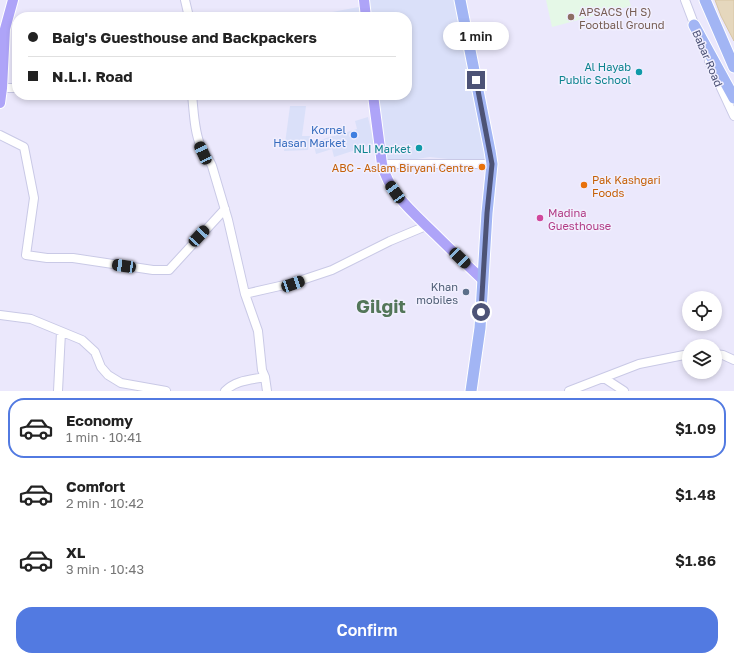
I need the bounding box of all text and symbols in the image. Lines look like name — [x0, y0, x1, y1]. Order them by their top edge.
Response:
place label: APSACS (H S) Football Ground — [579, 5, 665, 31]
marker: APSACS (H S) Football Ground — [566, 12, 576, 22]
callout: 1 min — [443, 22, 509, 50]
text: Baig's Guesthouse and Backpackers — [52, 28, 317, 46]
text: 1 min — [460, 28, 492, 44]
street label: Babar Road — [690, 28, 726, 88]
place label: Al Hayab Public School — [559, 60, 631, 86]
text: N.L.I. Road — [52, 67, 133, 85]
marker: Al Hayab Public School — [634, 67, 644, 77]
route end — [467, 71, 485, 89]
place label: Kornel Hasan Market — [273, 123, 346, 149]
marker: Kornel Hasan Market — [349, 130, 359, 140]
car — [192, 140, 214, 166]
place label: NLI Market — [353, 142, 411, 155]
marker: NLI Market — [414, 143, 424, 153]
place label: ABC - Aslam Biryani Centre — [332, 161, 474, 174]
marker: ABC - Aslam Biryani Centre — [477, 162, 487, 172]
place label: Pak Kashgari Foods — [592, 173, 661, 199]
car — [383, 179, 407, 205]
marker: Pak Kashgari Foods — [579, 180, 589, 190]
place label: Madina Guesthouse — [548, 206, 611, 232]
marker: Madina Guesthouse — [535, 213, 545, 223]
car — [186, 223, 212, 249]
car — [447, 245, 473, 271]
car — [111, 258, 137, 274]
car — [280, 274, 306, 294]
place label: Khan mobiles — [416, 280, 458, 306]
marker: Khan mobiles — [461, 287, 471, 297]
map controls — [682, 291, 722, 379]
button: locate — [682, 291, 722, 331]
district label: Gilgit — [356, 294, 406, 317]
route start — [472, 303, 490, 321]
button: layers — [682, 339, 722, 379]
icon: car — [18, 410, 54, 446]
text: Economy — [66, 411, 133, 429]
text: $1.09 — [675, 419, 716, 437]
text: 1 min · 10:41 — [66, 429, 141, 445]
icon: car — [18, 476, 54, 512]
text: Comfort — [66, 477, 125, 495]
text: $1.48 — [675, 485, 716, 503]
text: 2 min · 10:42 — [66, 495, 144, 511]
icon: car — [18, 542, 54, 578]
text: XL — [66, 543, 85, 561]
text: $1.86 — [675, 551, 716, 569]
text: 3 min · 10:43 — [66, 561, 144, 577]
button: Confirm — [16, 607, 718, 653]

